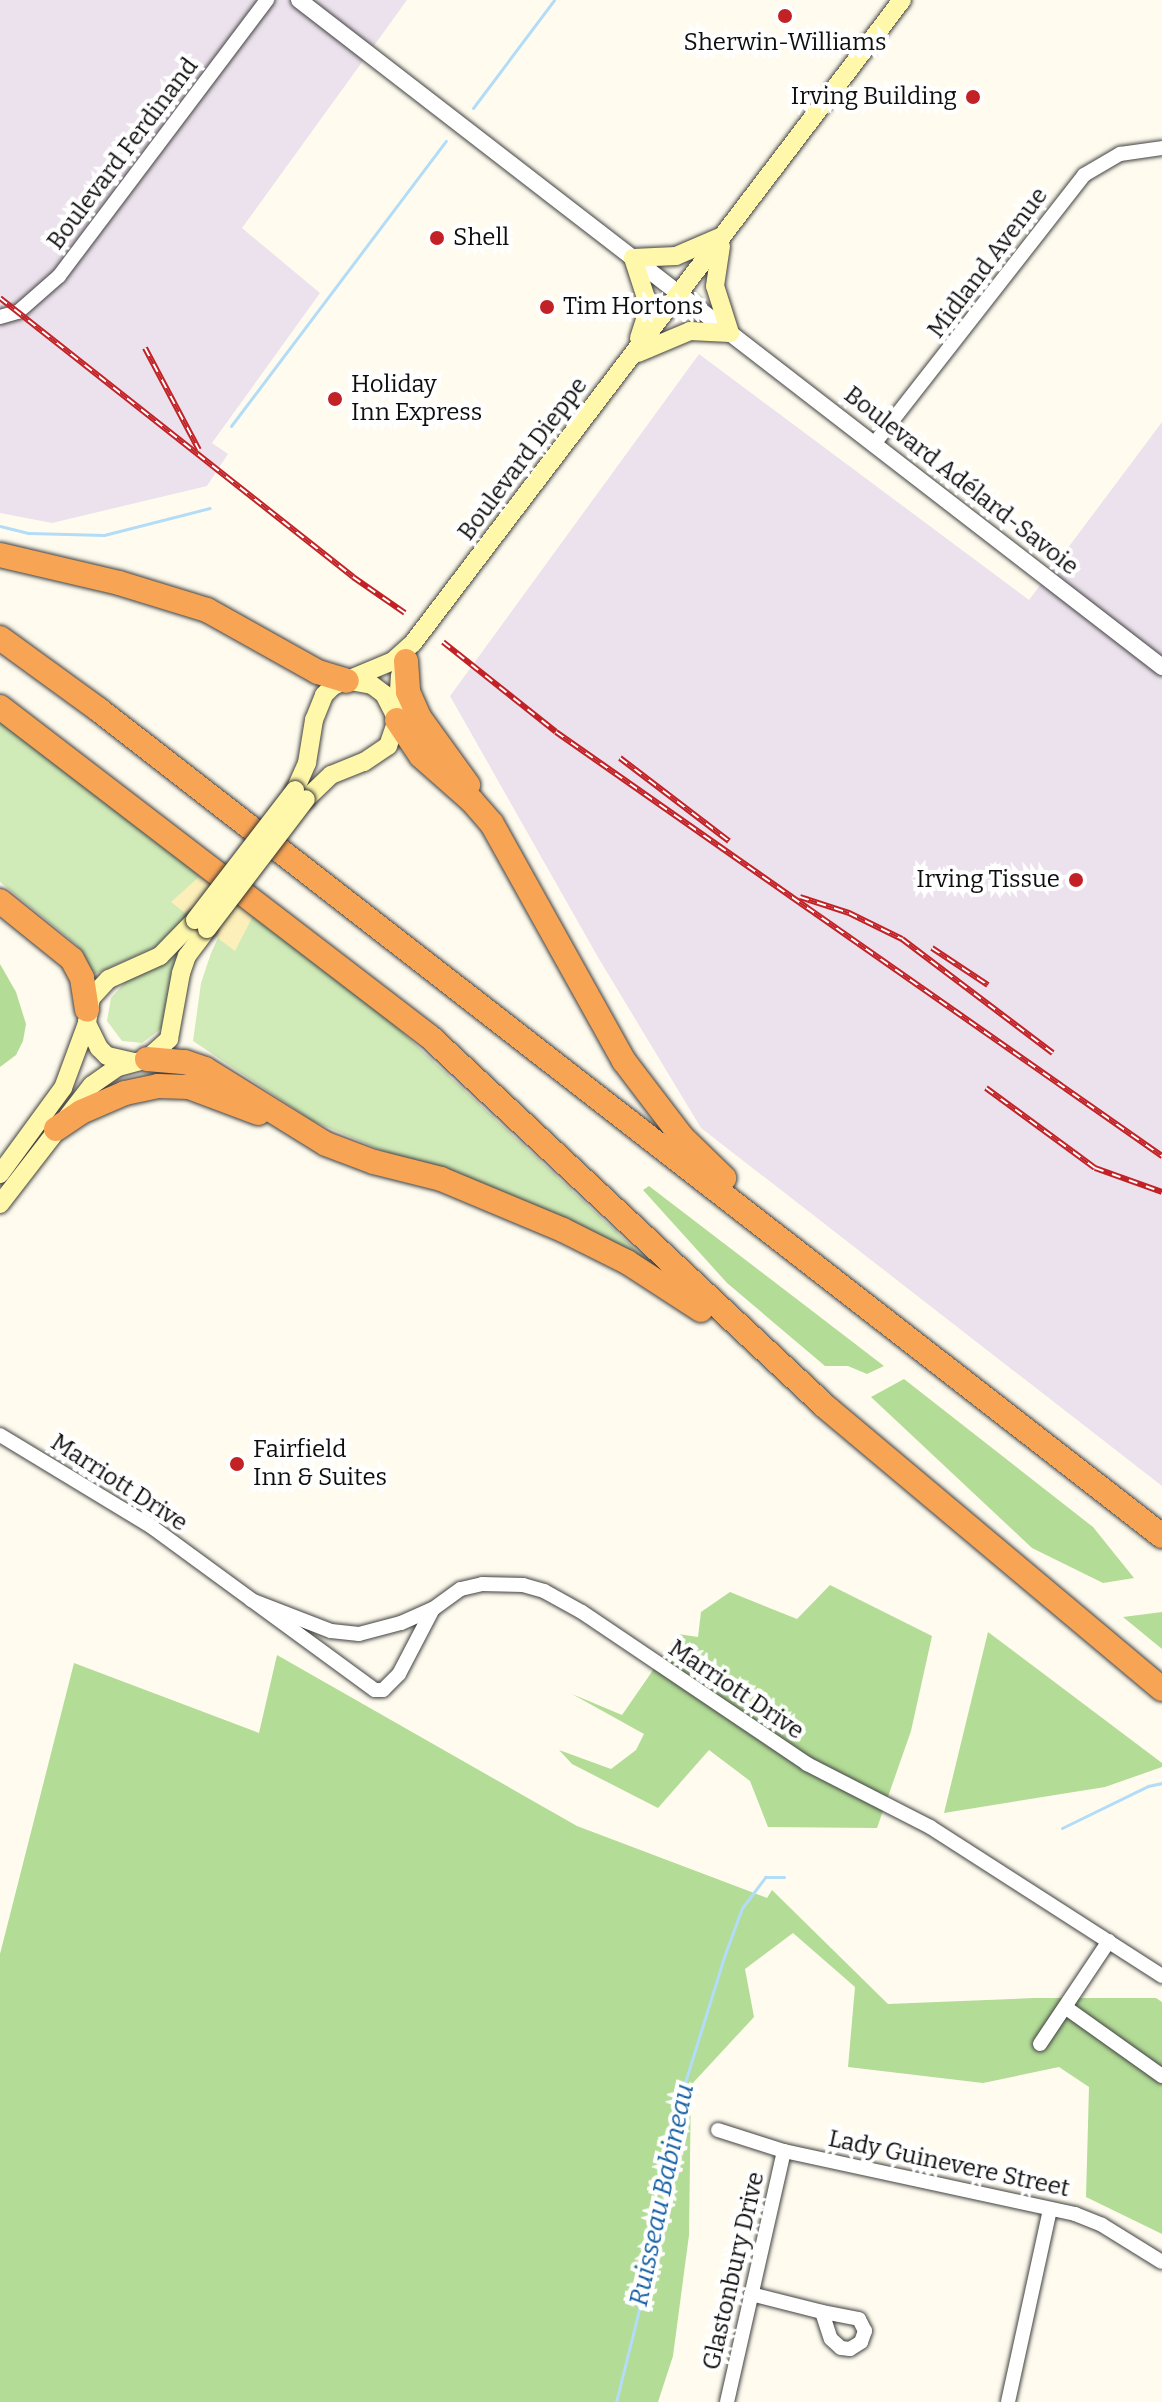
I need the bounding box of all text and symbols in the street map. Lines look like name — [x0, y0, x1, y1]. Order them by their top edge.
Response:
marker: Sherwin-Williams — [776, 7, 794, 25]
place label: Sherwin-Williams — [684, 29, 886, 57]
street label: Boulevard Ferdinand — [42, 52, 204, 256]
place label: Irving Building — [791, 83, 957, 111]
marker: Irving Building — [964, 88, 982, 106]
street label: Midland Avenue — [922, 182, 1054, 344]
place label: Shell — [453, 224, 509, 252]
marker: Shell — [428, 229, 446, 247]
place label: Tim Hortons — [563, 293, 703, 321]
marker: Tim Hortons — [538, 298, 556, 316]
place label: Holiday Inn Express — [351, 371, 482, 427]
street label: Boulevard Dieppe — [452, 372, 594, 546]
street label: Boulevard Adélard-Savoie — [838, 381, 1084, 581]
marker: Holiday Inn Express — [326, 390, 344, 408]
place label: Irving Tissue — [916, 866, 1060, 894]
marker: Irving Tissue — [1067, 871, 1085, 889]
street label: Marriott Drive — [45, 1428, 193, 1538]
place label: Fairfield Inn & Suites — [253, 1436, 387, 1492]
marker: Fairfield Inn & Suites — [228, 1455, 246, 1473]
street label: Marriott Drive — [663, 1634, 809, 1746]
water label: Ruisseau Babineau — [623, 2081, 701, 2309]
street label: Lady Guinevere Street — [826, 2124, 1072, 2204]
street label: Glastonbury Drive — [697, 2169, 771, 2373]

